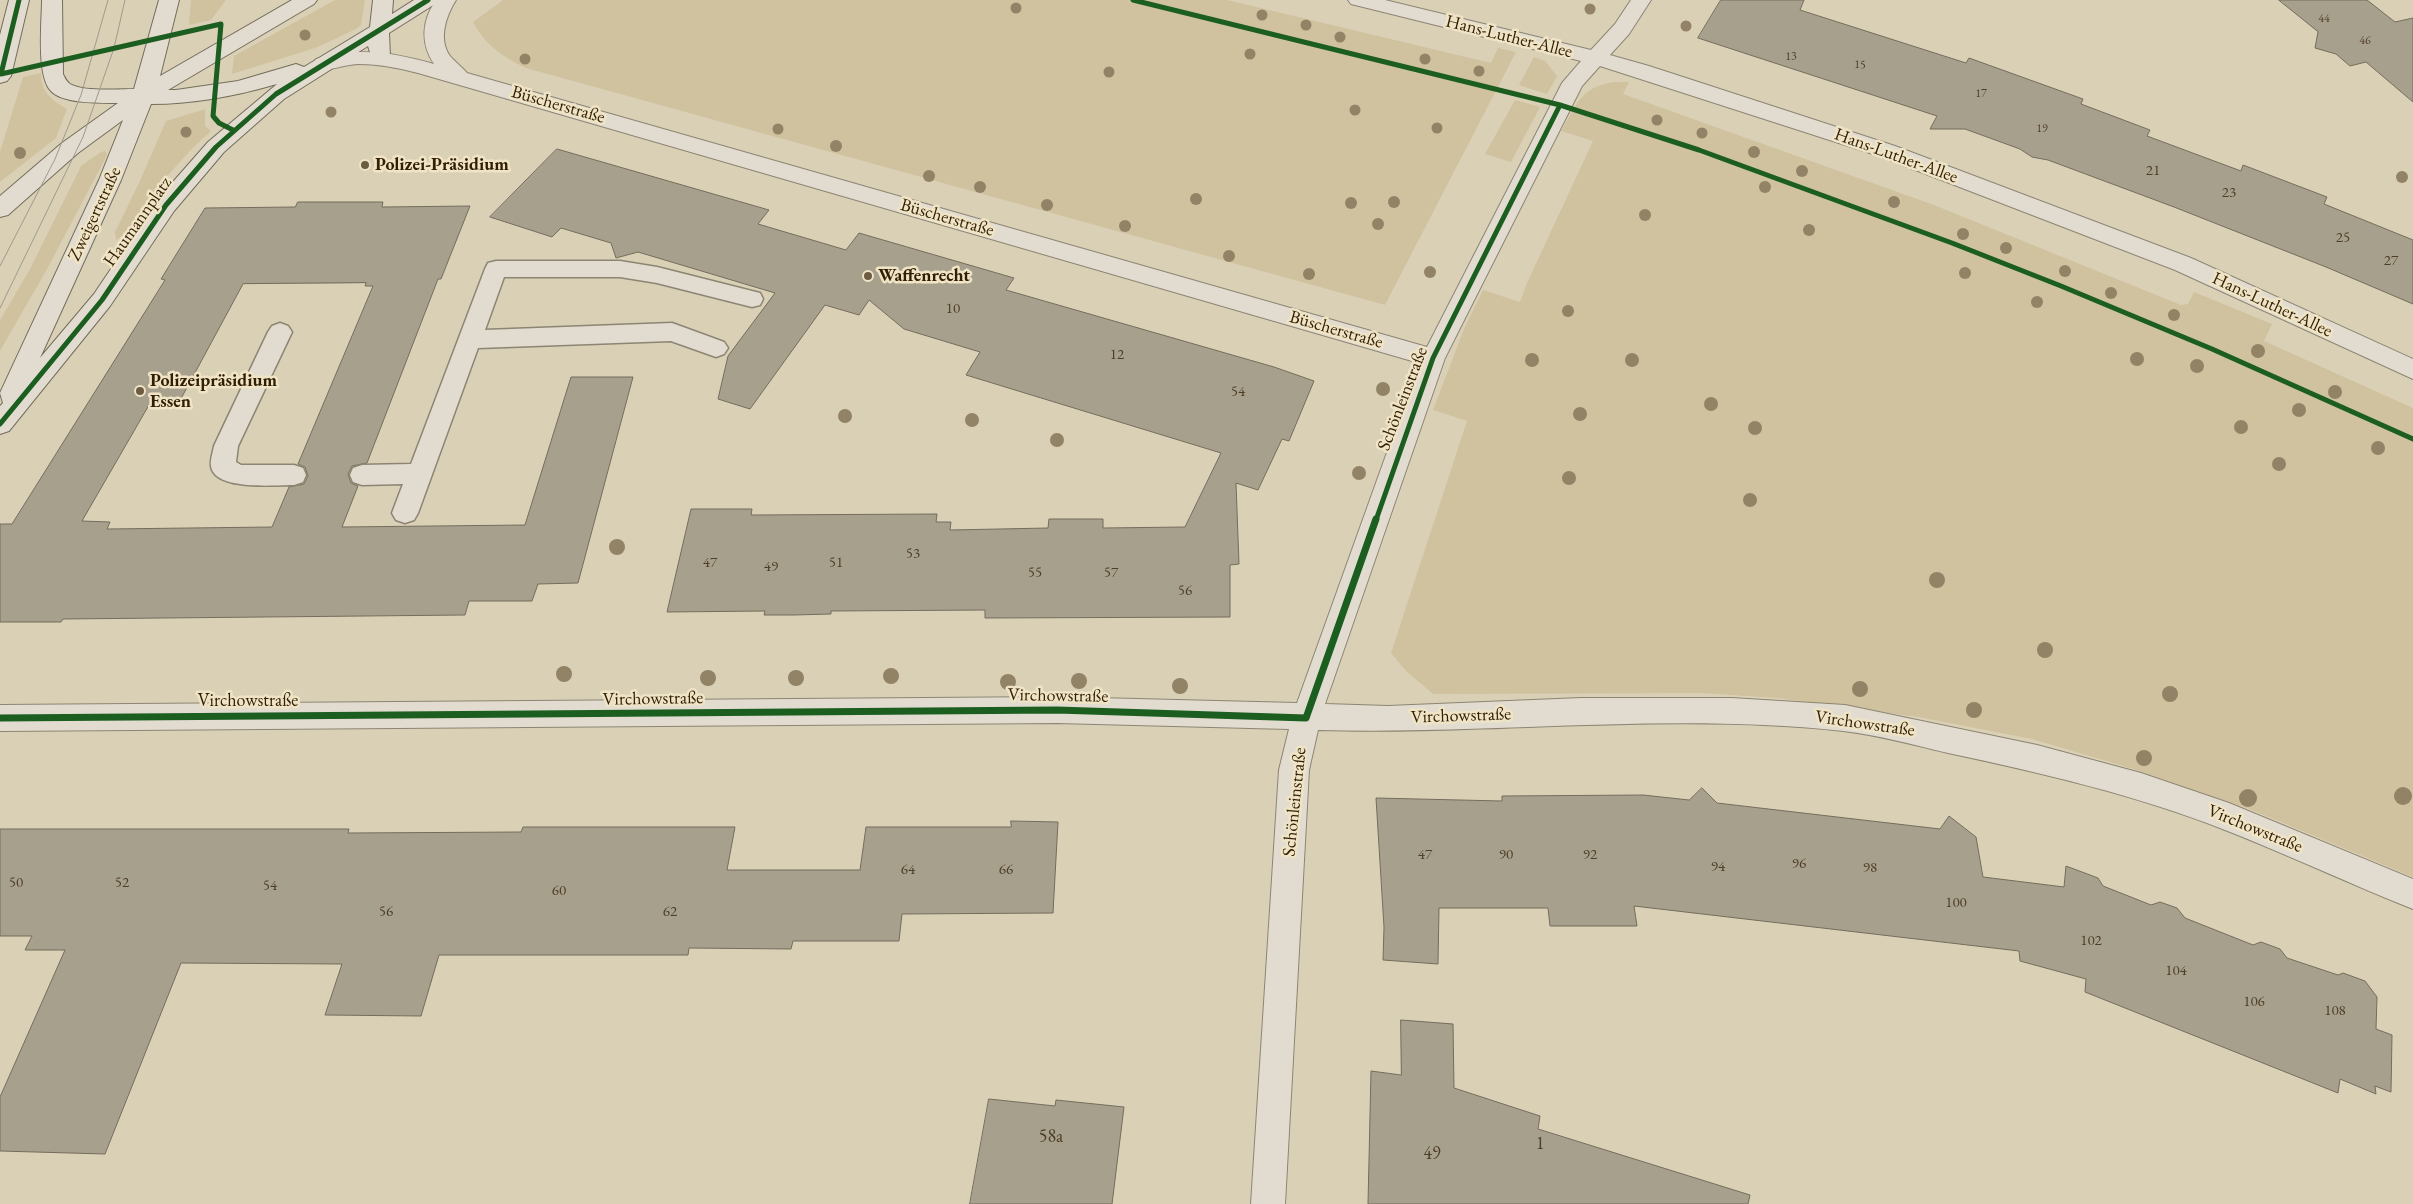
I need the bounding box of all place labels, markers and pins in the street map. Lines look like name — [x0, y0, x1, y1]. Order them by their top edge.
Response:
place label: Polizei-Präsidium — [375, 154, 509, 176]
marker: Polizei-Präsidium — [359, 159, 371, 171]
place label: Waffenrecht — [878, 265, 970, 287]
marker: Waffenrecht — [862, 270, 874, 282]
place label: Polizeipräsidium Essen — [150, 370, 277, 412]
marker: Polizeipräsidium Essen — [134, 385, 146, 397]

